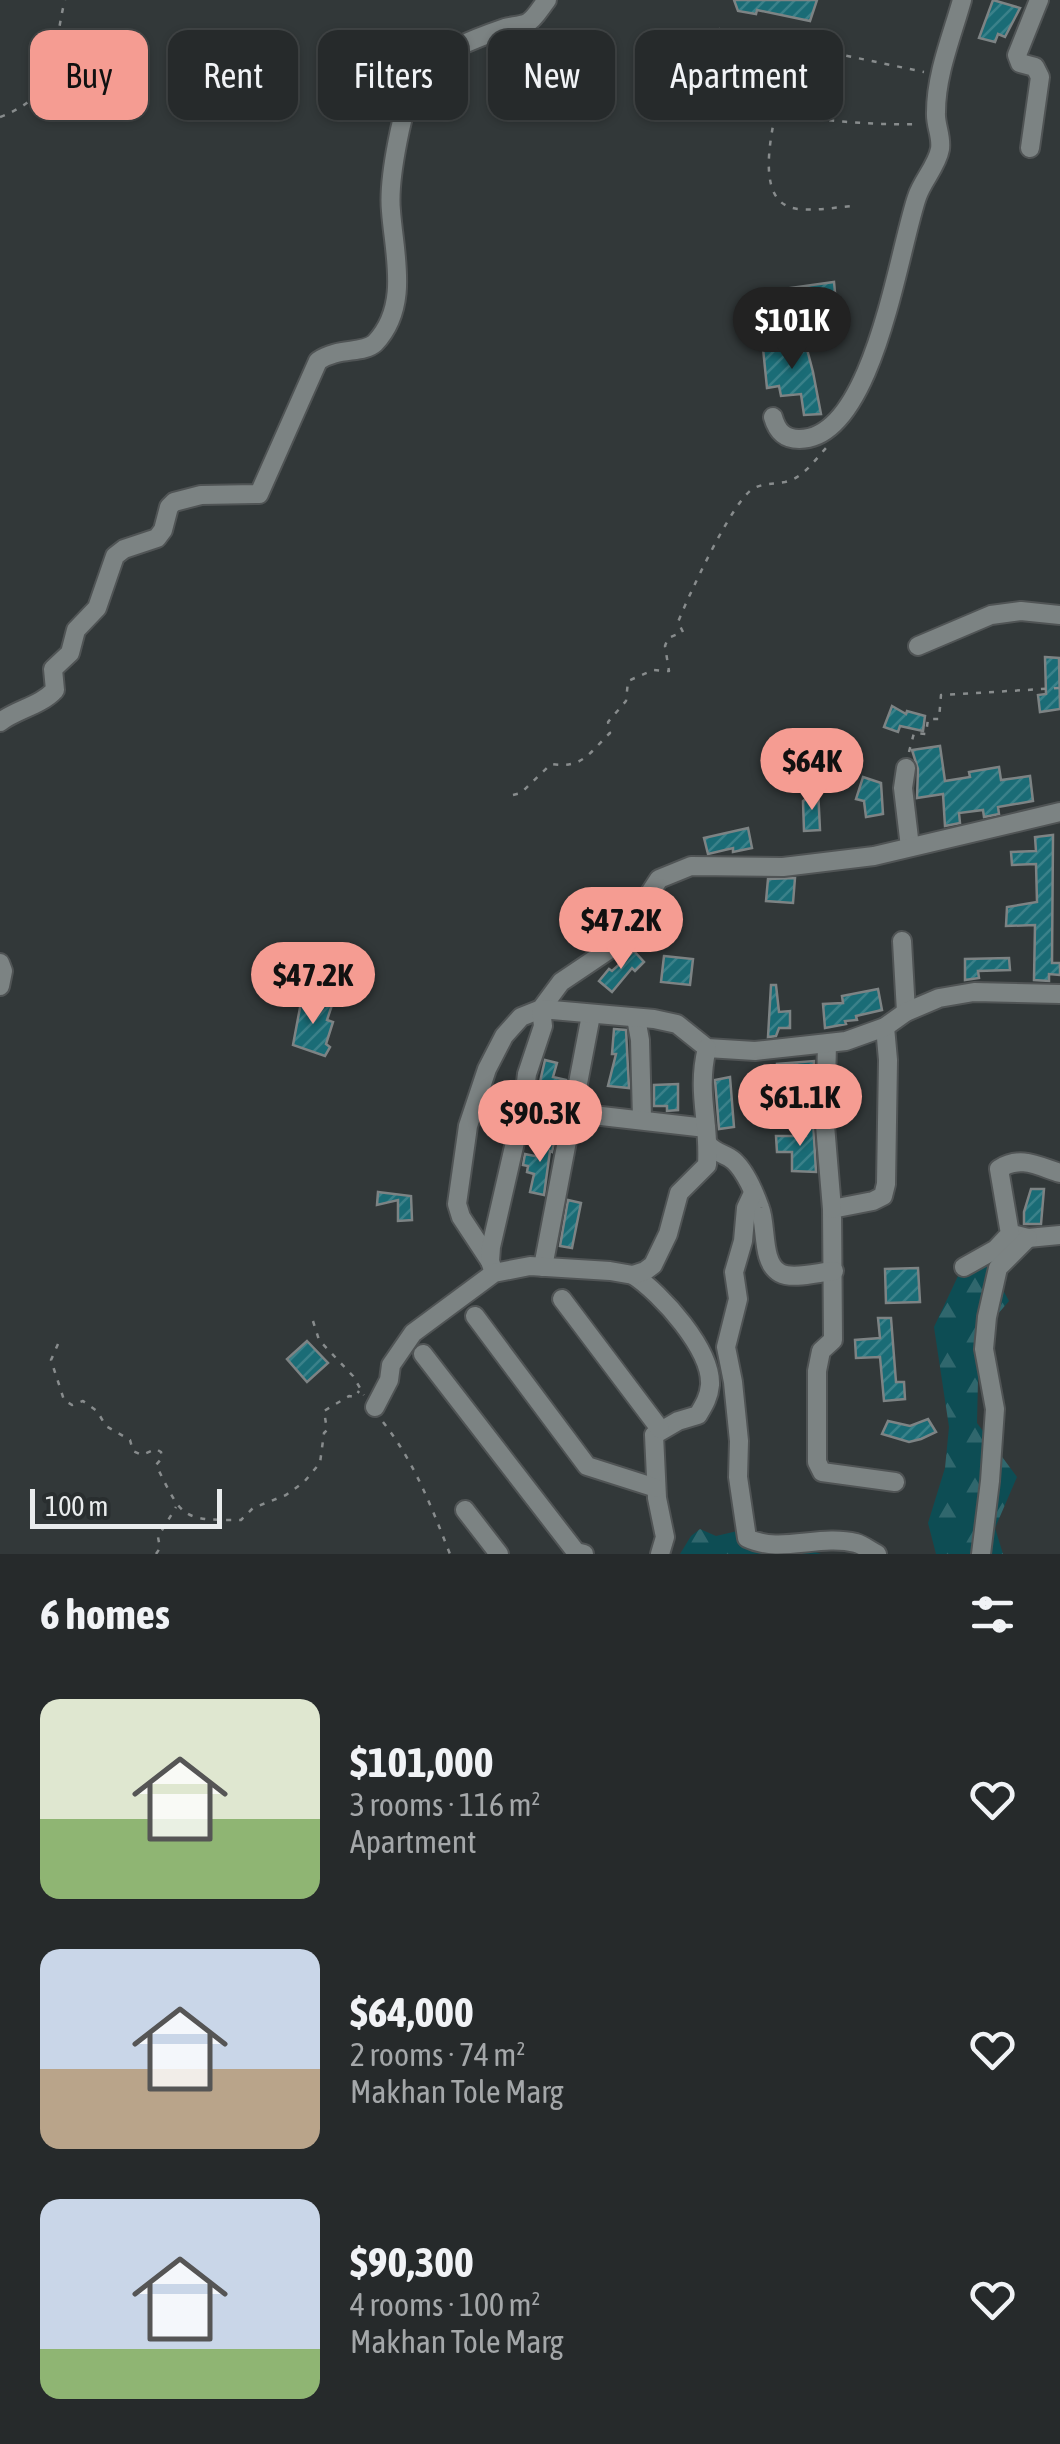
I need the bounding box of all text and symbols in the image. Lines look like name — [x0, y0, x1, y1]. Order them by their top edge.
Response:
chip: Buy — [30, 30, 148, 120]
chip: Rent — [168, 30, 298, 120]
chip: Filters — [318, 30, 468, 120]
chip: New — [488, 30, 615, 120]
chip: Apartment — [635, 30, 843, 120]
pin: $101K — [722, 287, 862, 372]
text: $101K — [755, 301, 829, 338]
pin: $64K — [753, 728, 871, 813]
text: $64K — [782, 742, 842, 779]
pin: $47.2K — [540, 887, 702, 972]
text: $47.2K — [581, 901, 661, 938]
pin: $47.2K — [232, 942, 394, 1027]
text: $47.2K — [273, 956, 353, 993]
pin: $61.1K — [719, 1064, 881, 1149]
text: $61.1K — [760, 1078, 840, 1115]
pin: $90.3K — [459, 1080, 621, 1165]
text: $90.3K — [500, 1094, 580, 1131]
scale bar — [30, 1484, 222, 1528]
text: 100 m — [45, 1490, 108, 1522]
icon: filters — [965, 1587, 1020, 1642]
text: 6 homes — [40, 1590, 170, 1638]
text: $101,000 — [350, 1738, 494, 1786]
icon: home — [120, 1739, 240, 1859]
icon: heart — [965, 1772, 1020, 1827]
text: 3 rooms · 116 m² — [350, 1786, 540, 1823]
text: Apartment — [350, 1823, 476, 1860]
text: $64,000 — [350, 1988, 474, 2036]
icon: home — [120, 1989, 240, 2109]
icon: heart — [965, 2022, 1020, 2077]
text: 2 rooms · 74 m² — [350, 2036, 525, 2073]
text: Makhan Tole Marg — [350, 2073, 564, 2110]
text: $90,300 — [350, 2238, 474, 2286]
icon: home — [120, 2239, 240, 2359]
icon: heart — [965, 2272, 1020, 2327]
text: 4 rooms · 100 m² — [350, 2286, 540, 2323]
text: Makhan Tole Marg — [350, 2323, 564, 2360]

